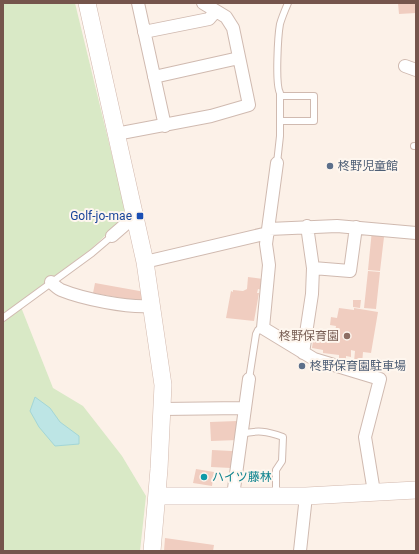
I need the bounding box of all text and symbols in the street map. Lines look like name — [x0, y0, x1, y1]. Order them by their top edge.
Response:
place label: 柊野児童館 — [338, 159, 398, 173]
marker: 柊野児童館 — [325, 161, 335, 171]
place label: Golf-jo-mae — [70, 209, 132, 223]
marker: Golf-jo-mae — [135, 211, 145, 221]
place label: 柊野保育園 — [279, 329, 339, 343]
marker: 柊野保育園 — [342, 331, 352, 341]
place label: 柊野保育園駐車場 — [310, 359, 406, 373]
marker: 柊野保育園駐車場 — [297, 361, 307, 371]
place label: ハイツ藤林 — [212, 470, 272, 484]
marker: ハイツ藤林 — [199, 472, 209, 482]

